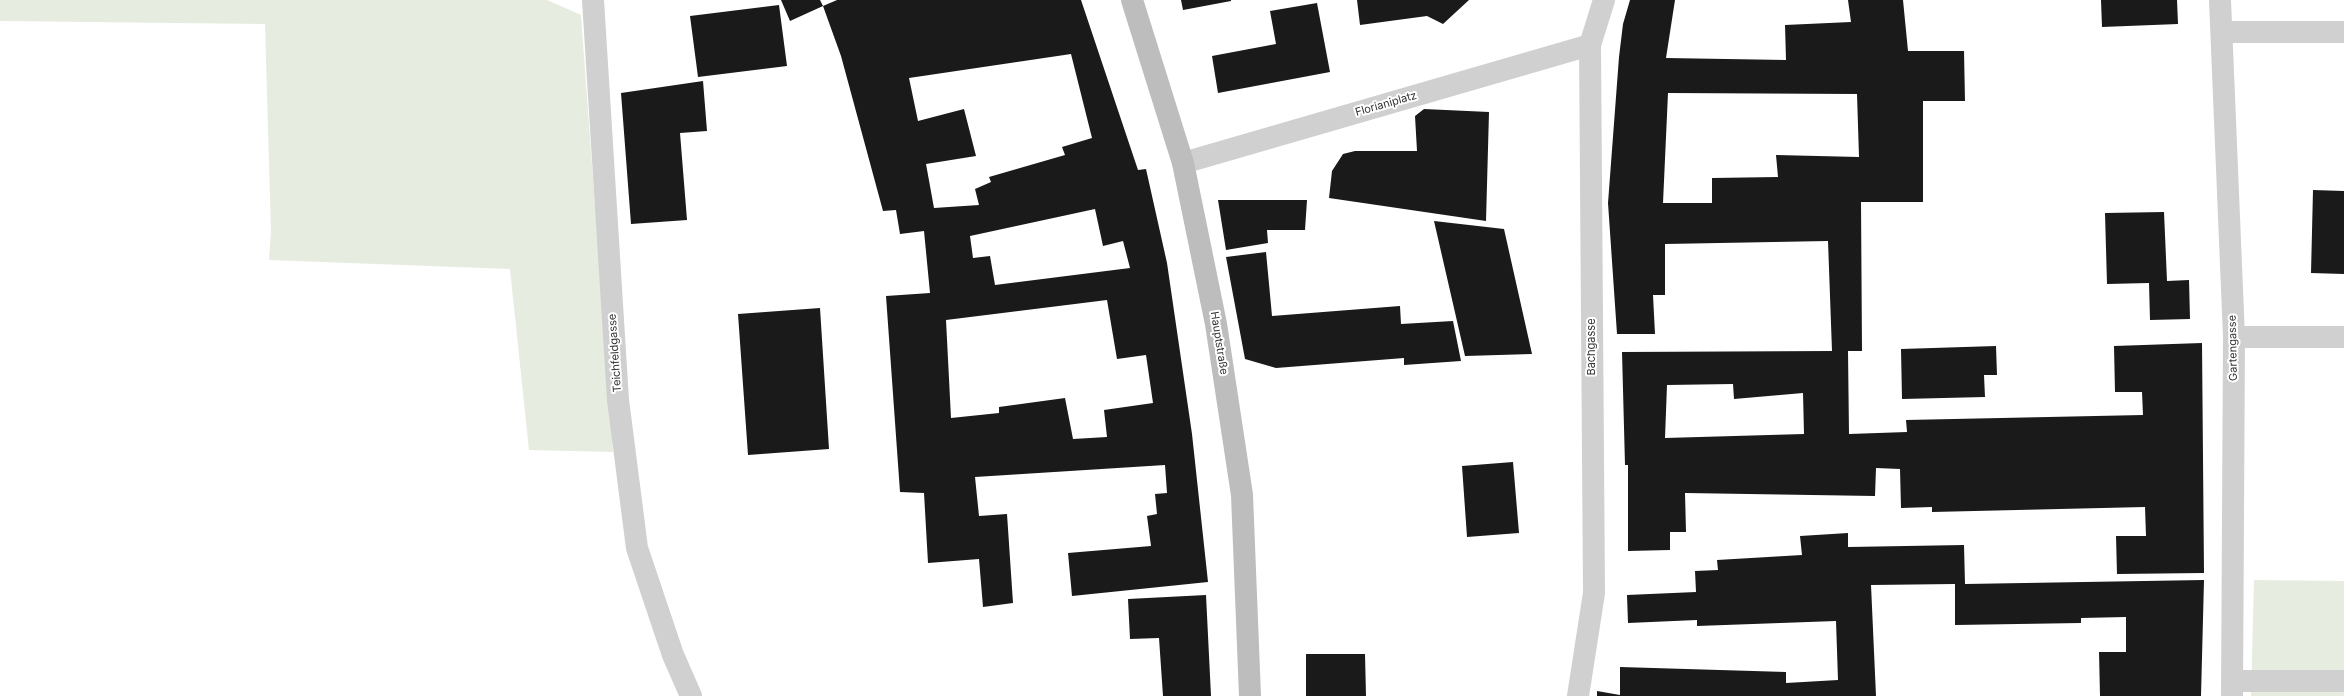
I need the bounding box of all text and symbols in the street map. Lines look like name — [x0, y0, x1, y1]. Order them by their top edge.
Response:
street label: Florianiplatz — [1354, 89, 1418, 119]
street label: Hauptstraße — [1207, 310, 1231, 376]
street label: Teichfeldgasse — [606, 313, 624, 393]
street label: Gartengasse — [2226, 315, 2240, 381]
street label: Bachgasse — [1585, 318, 1599, 376]

